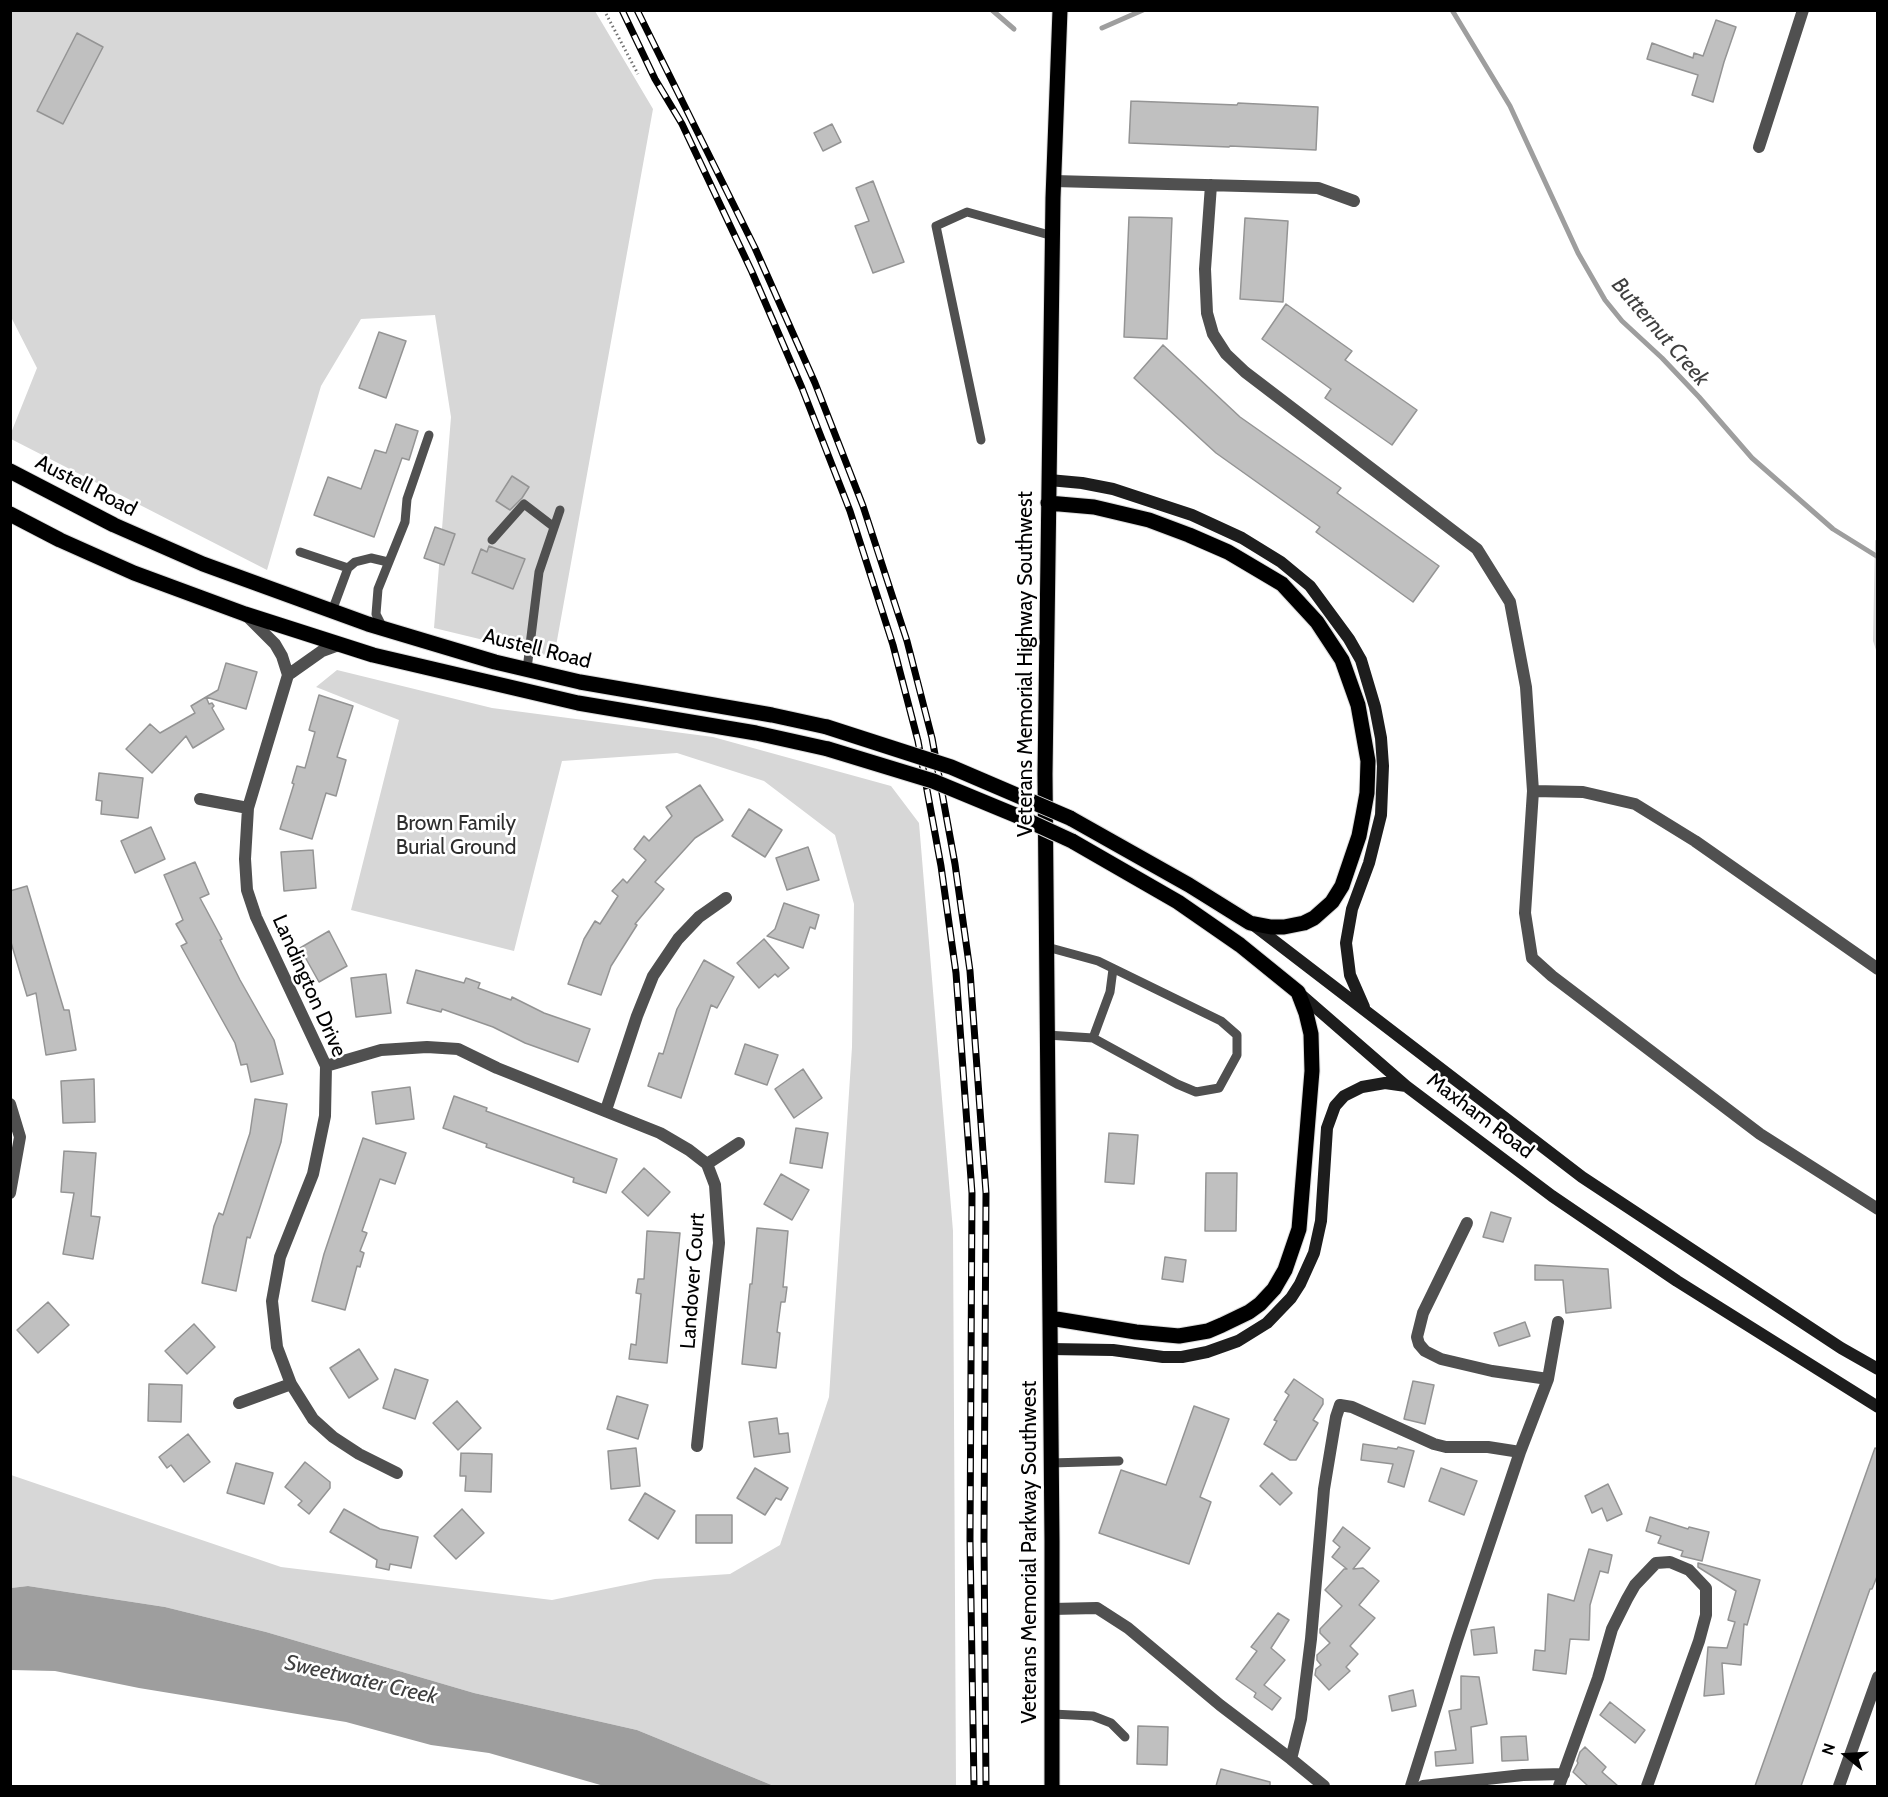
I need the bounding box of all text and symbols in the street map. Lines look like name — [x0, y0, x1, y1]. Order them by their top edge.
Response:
water label: Butternut Creek — [1606, 272, 1714, 392]
street label: Austell Road — [31, 450, 141, 522]
street label: Veterans Memorial Highway Southwest — [1013, 491, 1039, 837]
street label: Austell Road — [480, 623, 594, 675]
park label: Brown Family Burial Ground — [396, 811, 516, 861]
street label: Landington Drive — [266, 911, 352, 1061]
street label: Maxham Road — [1422, 1068, 1538, 1164]
street label: Landover Court — [676, 1212, 710, 1350]
street label: Veterans Memorial Parkway Southwest — [1017, 1381, 1043, 1723]
water label: Sweetwater Creek — [282, 1650, 440, 1710]
north arrow — [1816, 1725, 1876, 1785]
text: N — [1818, 1741, 1839, 1758]

